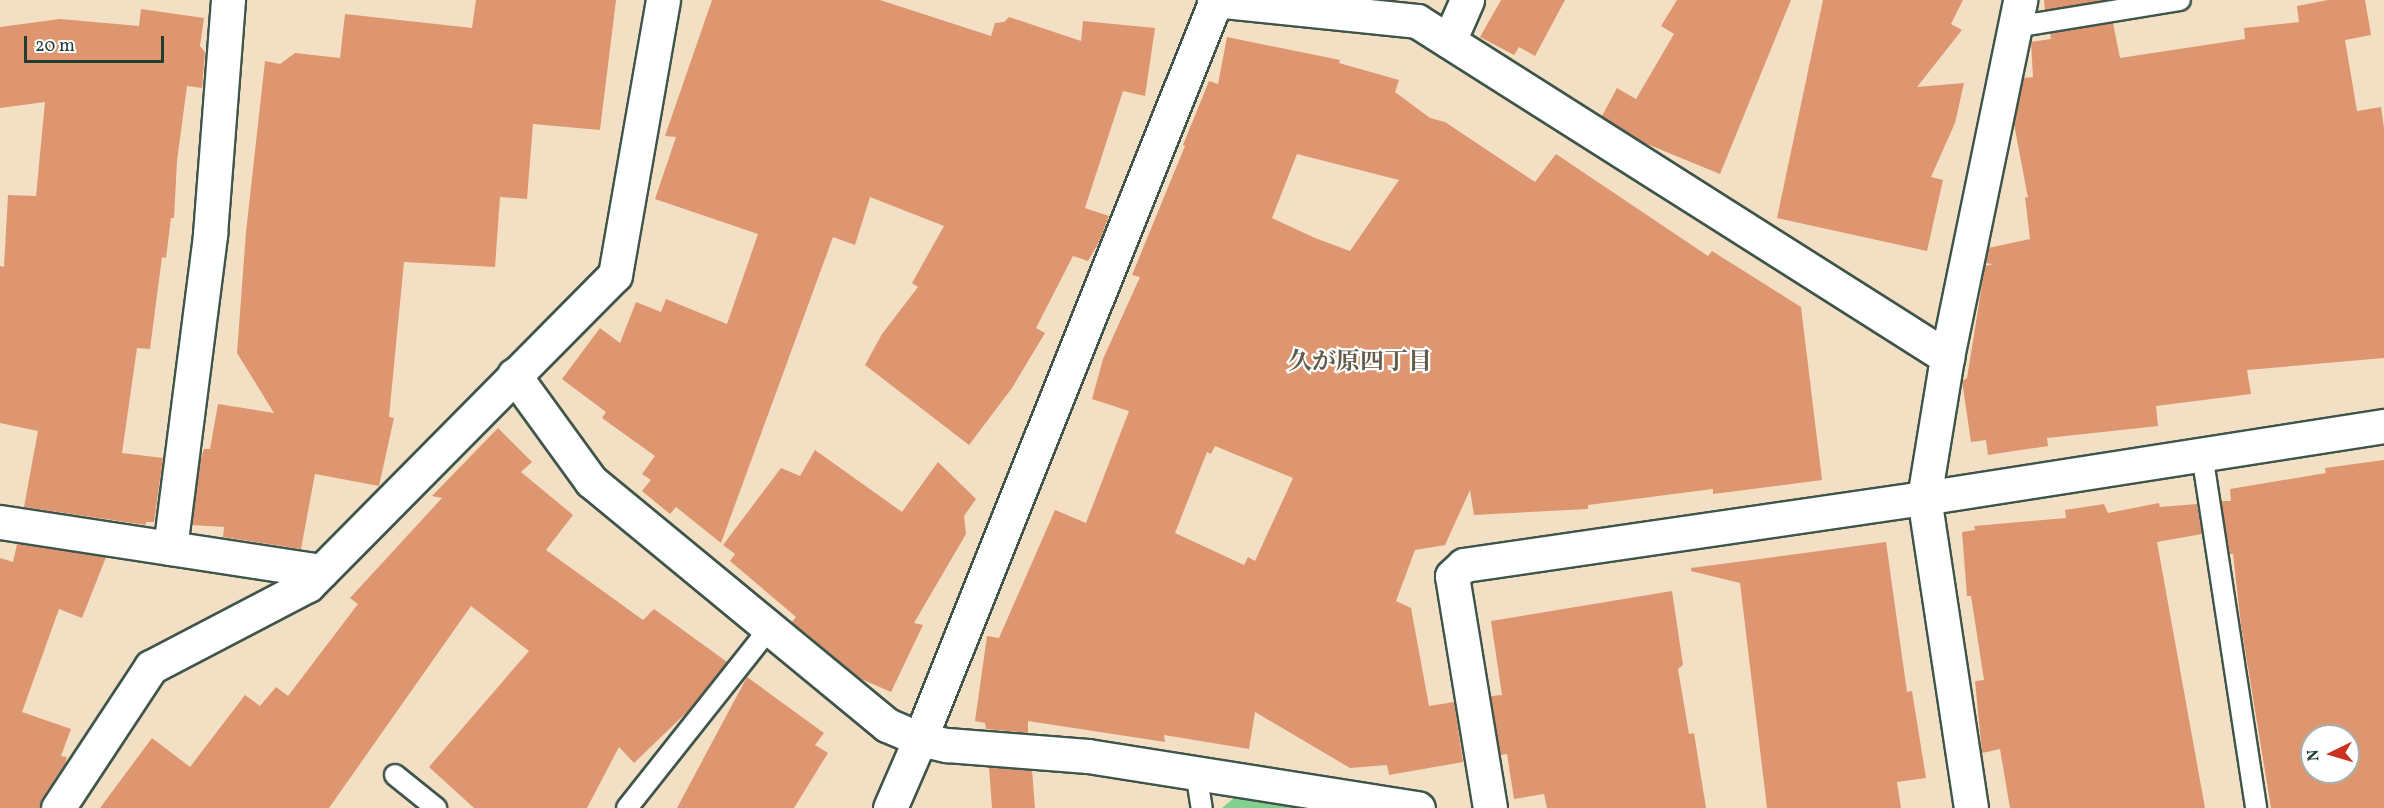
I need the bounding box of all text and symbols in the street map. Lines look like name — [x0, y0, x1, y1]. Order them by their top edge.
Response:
scale bar — [27, 24, 166, 62]
text: 20 m — [35, 34, 75, 59]
district label: 久が原四丁目 — [1288, 350, 1432, 378]
north arrow — [2300, 724, 2360, 784]
text: N — [2303, 749, 2326, 762]

